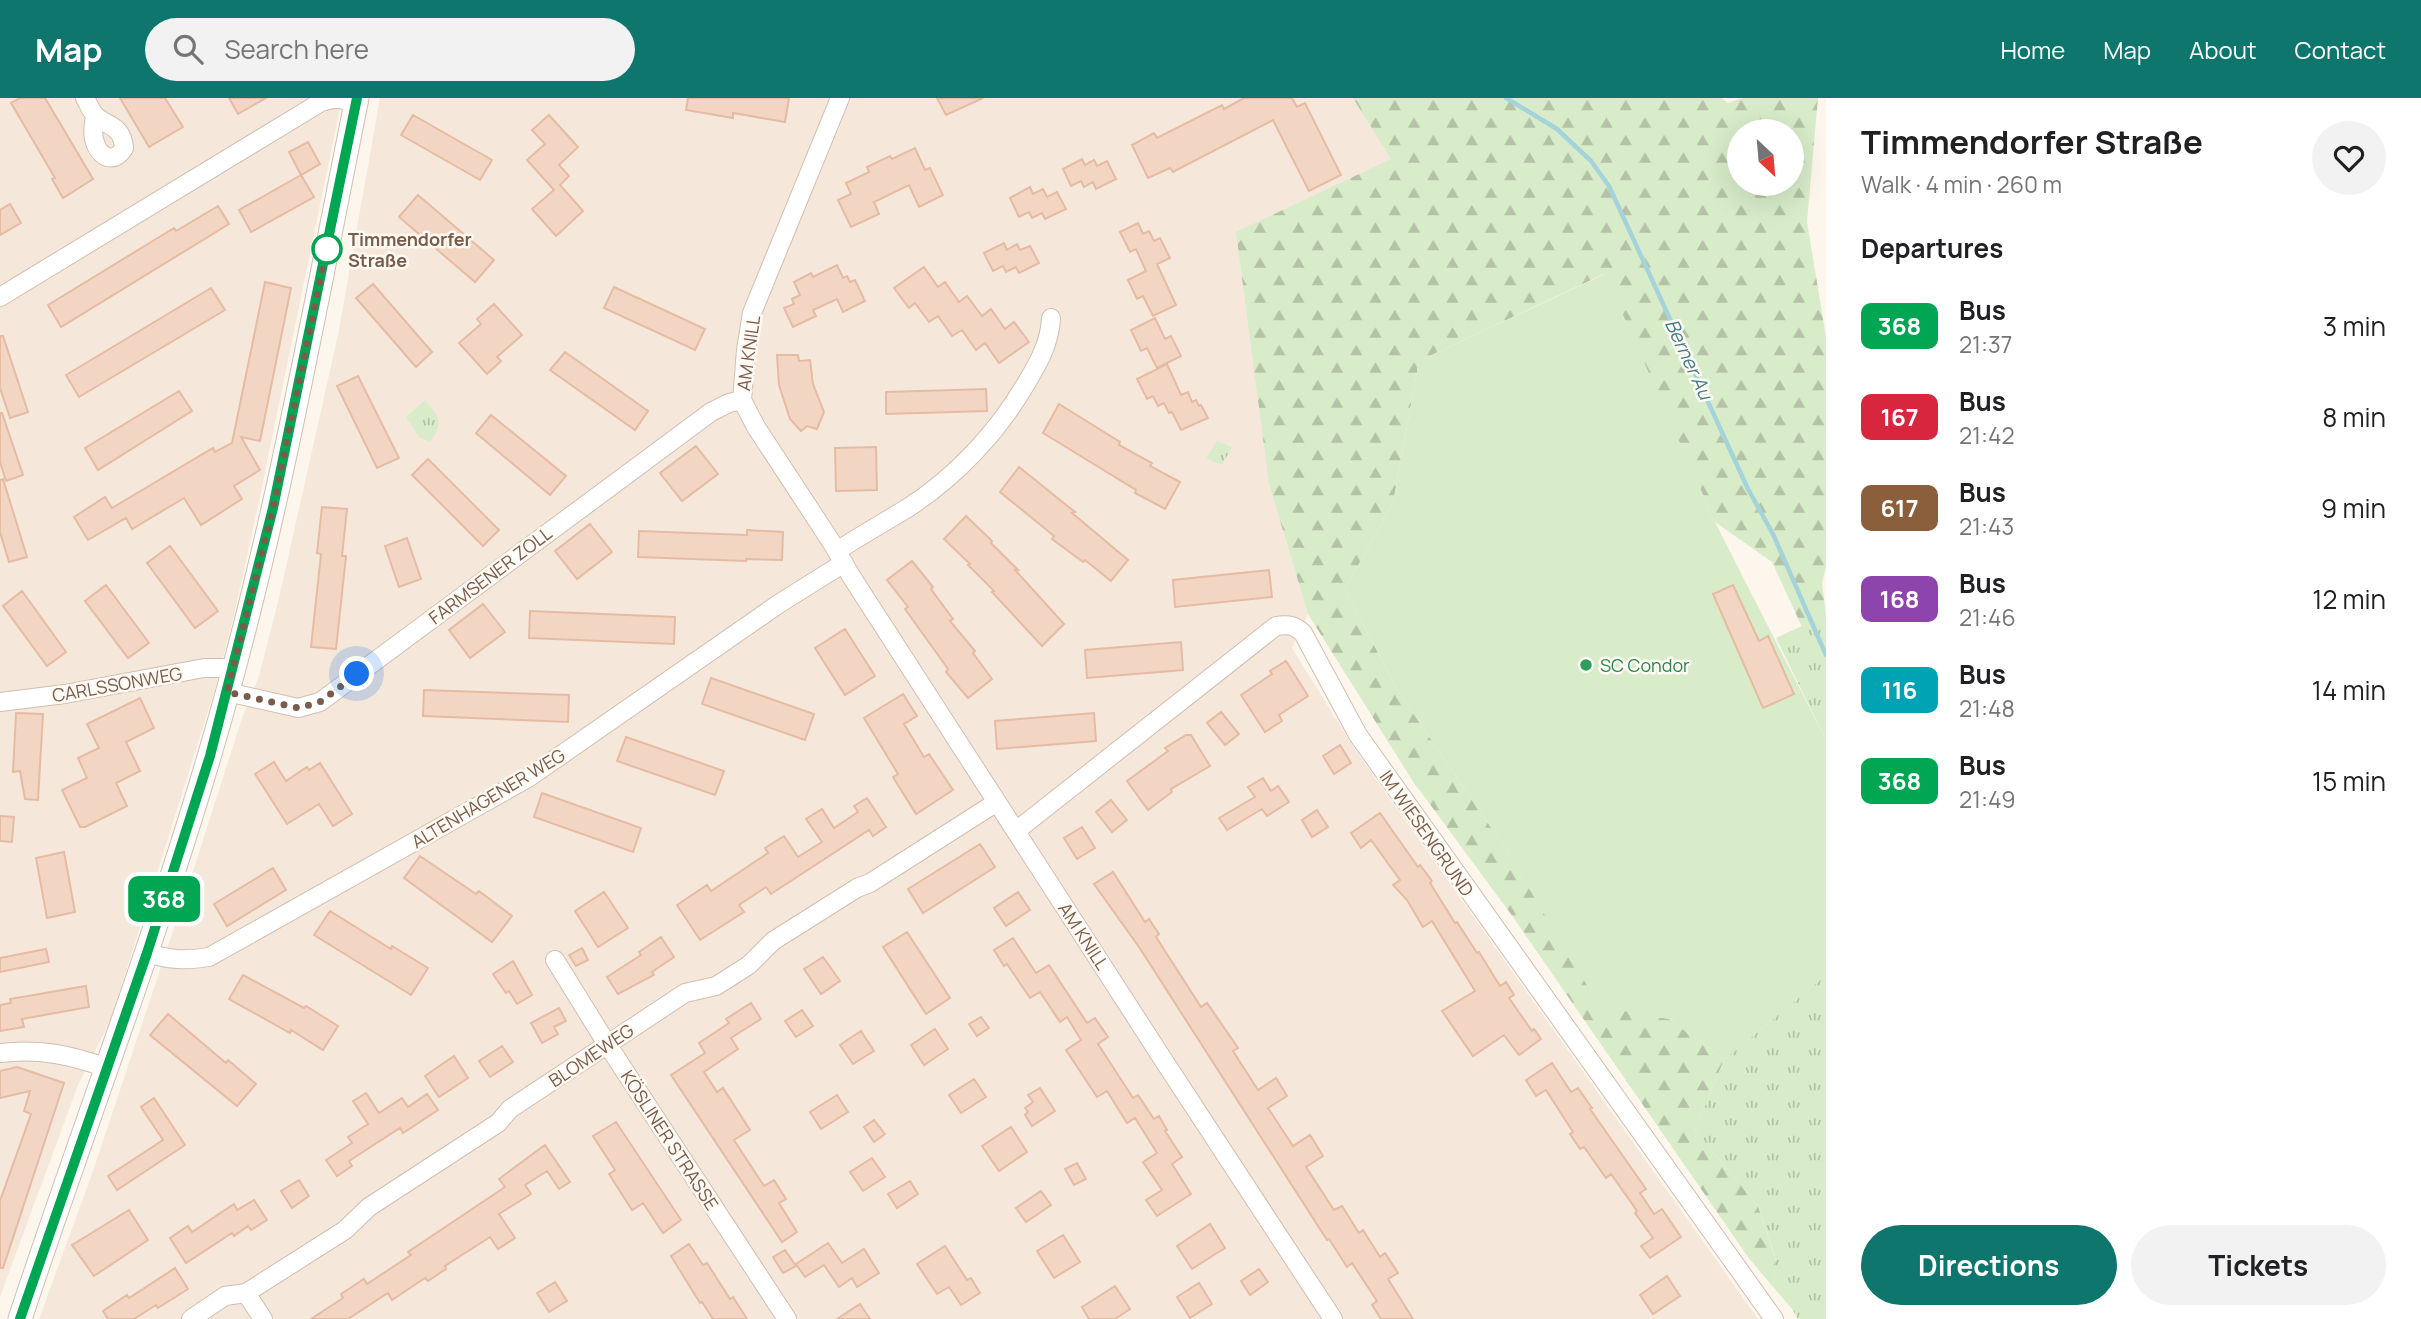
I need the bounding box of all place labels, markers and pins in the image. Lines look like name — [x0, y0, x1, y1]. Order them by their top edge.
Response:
place label: Timmendorfer Straße — [348, 227, 472, 272]
marker: Timmendorfer Straße — [312, 234, 342, 264]
place label: SC Condor — [1600, 653, 1690, 677]
marker: SC Condor — [1578, 657, 1594, 673]

